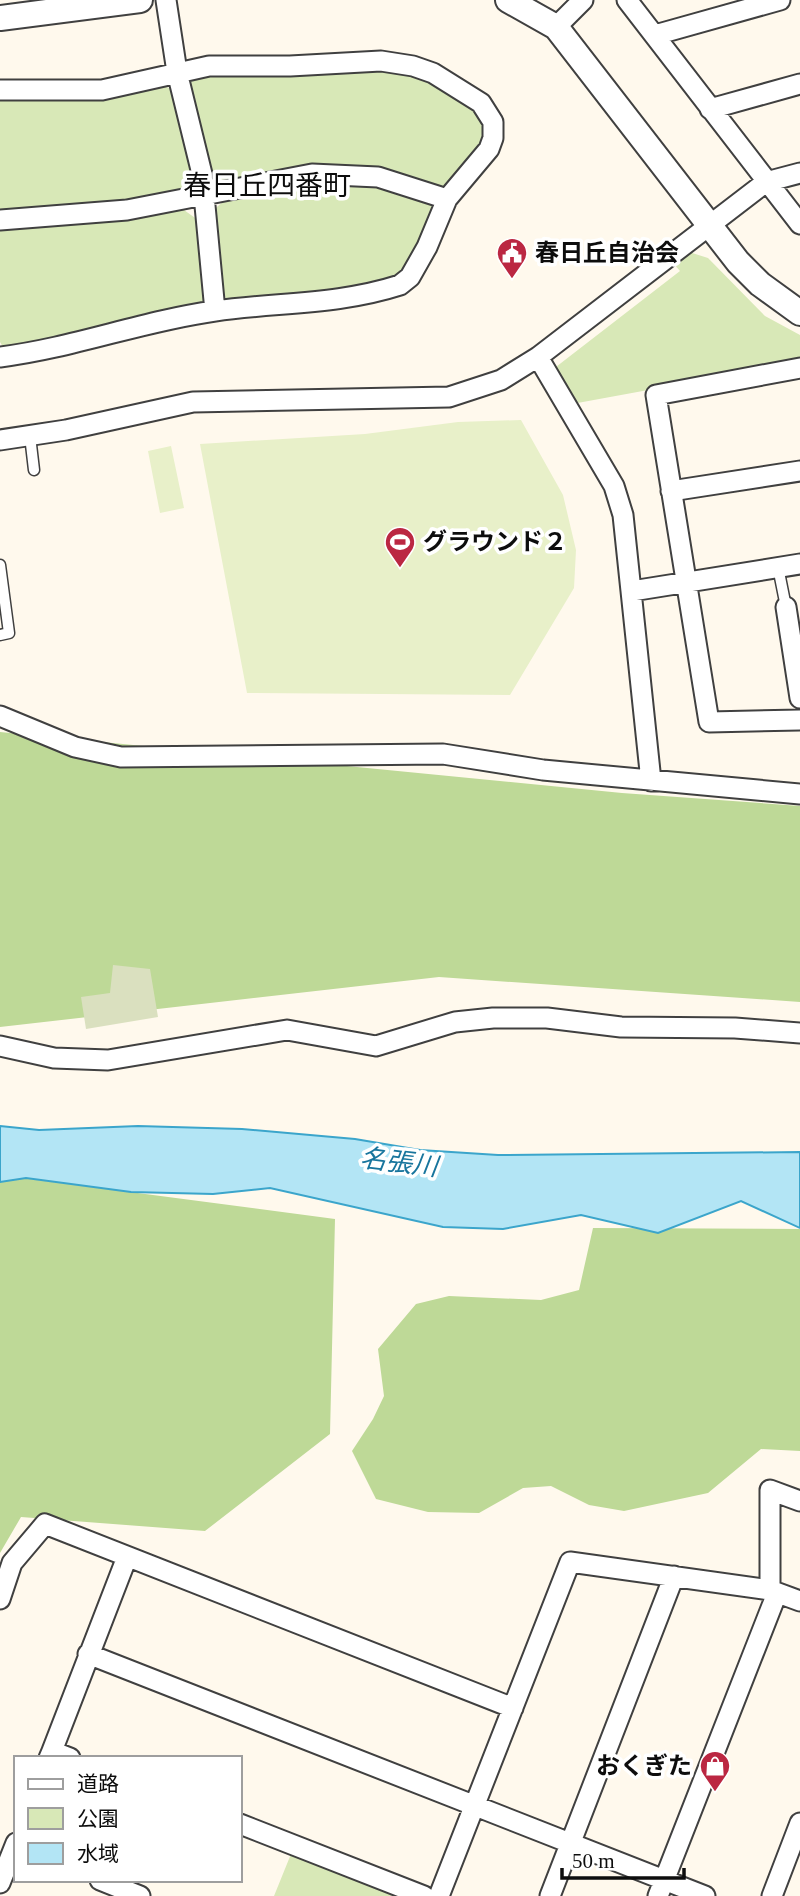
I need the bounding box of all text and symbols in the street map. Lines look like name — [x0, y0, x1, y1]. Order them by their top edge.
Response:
district label: 春日丘四番町 — [183, 170, 351, 201]
public building icon: 春日丘自治会 — [495, 236, 529, 280]
place label: 春日丘自治会 — [535, 240, 679, 266]
sports icon: グラウンド２ — [383, 525, 417, 569]
place label: グラウンド２ — [423, 529, 567, 555]
water label: 名張川 — [358, 1143, 442, 1182]
shop icon: おくぎた — [698, 1749, 732, 1793]
place label: おくぎた — [596, 1753, 692, 1779]
legend — [14, 1756, 242, 1882]
text: 道路 — [77, 1772, 119, 1796]
text: 公園 — [77, 1807, 119, 1831]
scale bar — [562, 1836, 684, 1880]
text: 水域 — [77, 1842, 119, 1866]
text: 50 m — [572, 1849, 615, 1873]

